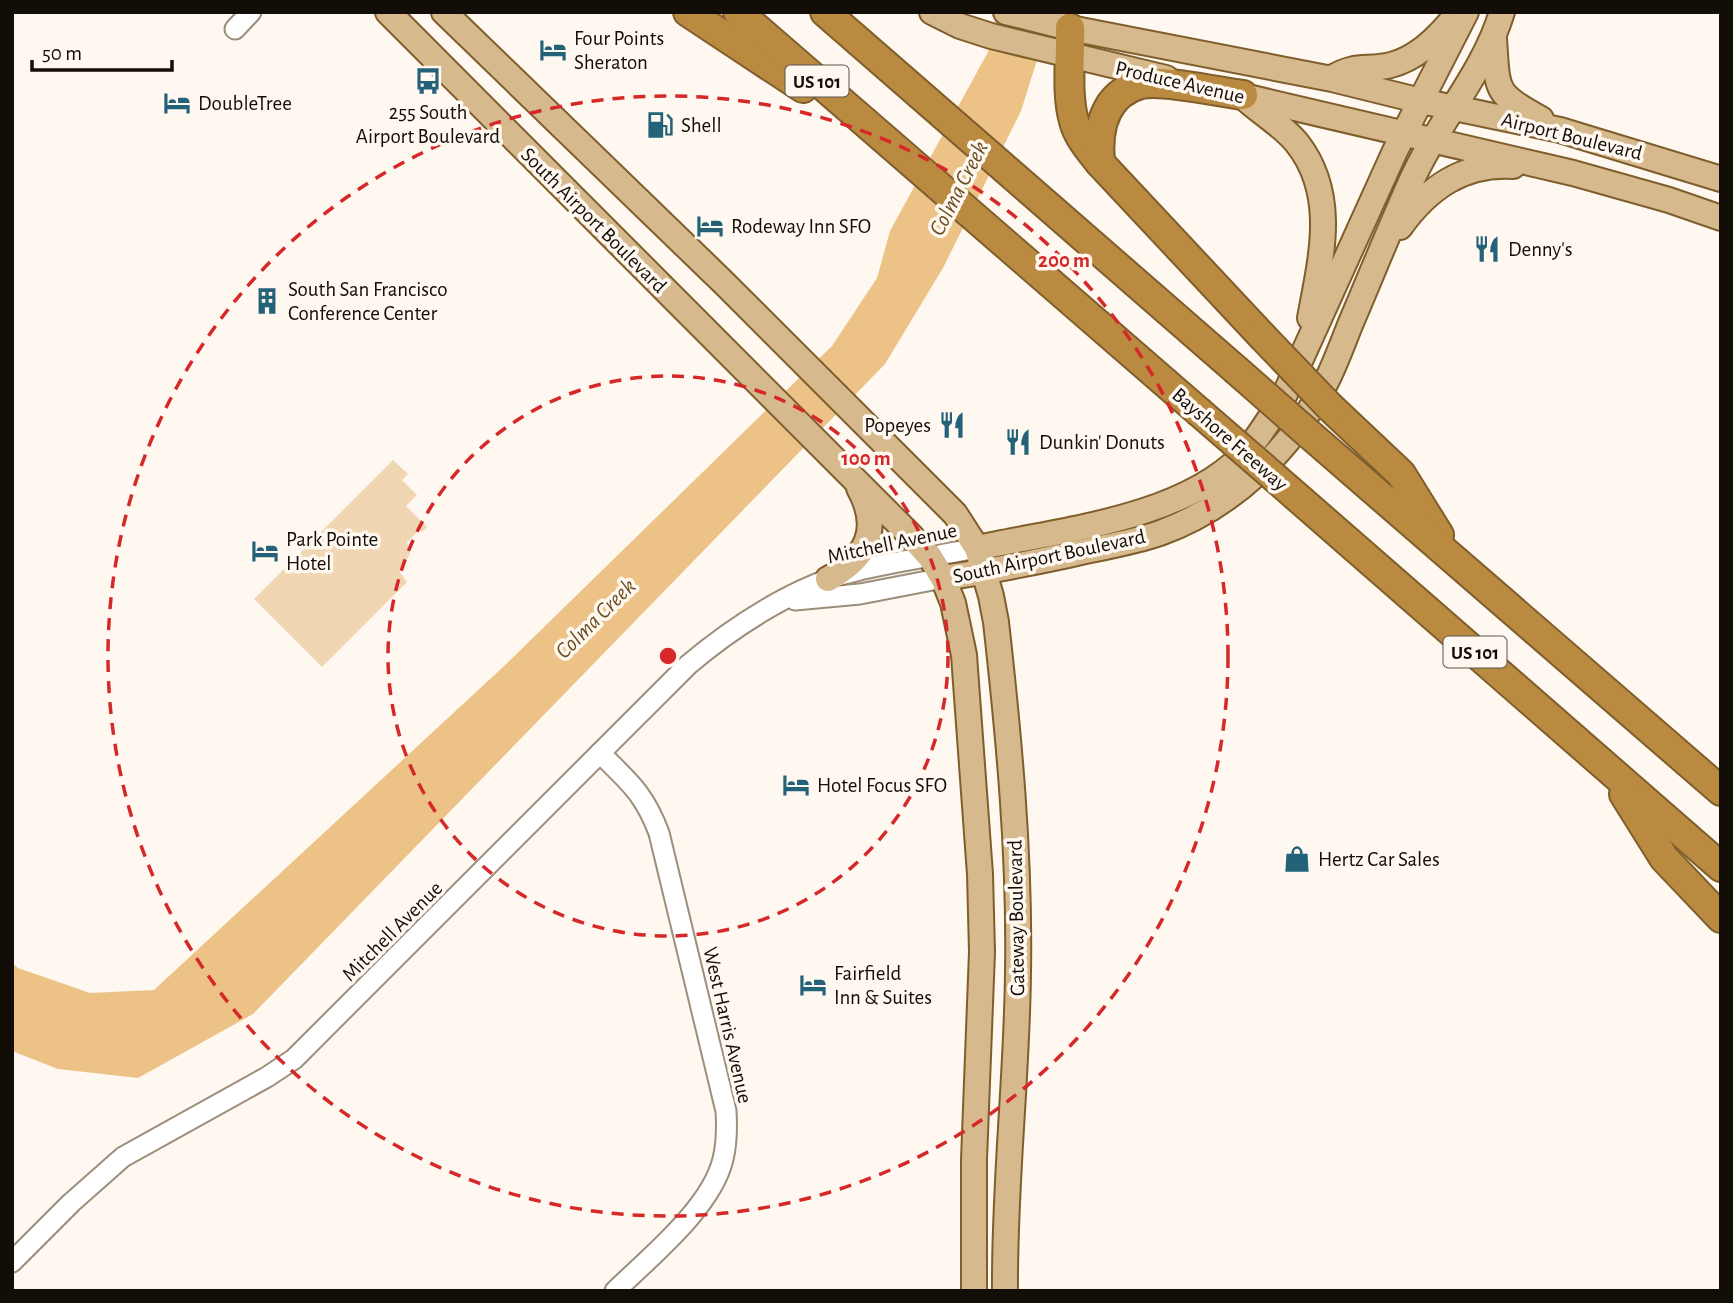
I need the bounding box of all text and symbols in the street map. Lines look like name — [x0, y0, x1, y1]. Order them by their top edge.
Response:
scale bar — [32, 28, 172, 72]
place label: Four Points Sheraton — [574, 28, 664, 73]
hotel icon: Four Points Sheraton — [538, 35, 568, 65]
text: 50 m — [42, 43, 82, 64]
street label: Produce Avenue — [1113, 57, 1246, 108]
bus stop icon: 255 South Airport Boulevard — [413, 66, 443, 96]
road number: US 101 — [786, 66, 848, 96]
hotel icon: DoubleTree — [162, 88, 192, 118]
place label: DoubleTree — [198, 93, 292, 114]
place label: 255 South Airport Boulevard — [356, 102, 500, 147]
street label: Airport Boulevard — [1499, 109, 1645, 164]
fuel station icon: Shell — [645, 110, 675, 140]
place label: Shell — [681, 115, 722, 136]
water label: Colma Creek — [926, 137, 993, 240]
street label: South Airport Boulevard — [517, 144, 670, 297]
hotel icon: Rodeway Inn SFO — [695, 211, 725, 241]
place label: Rodeway Inn SFO — [731, 216, 871, 237]
restaurant icon: Denny's — [1472, 234, 1502, 264]
place label: Denny's — [1508, 239, 1573, 260]
text: 200 m — [1038, 250, 1090, 271]
place label: South San Francisco Conference Center — [288, 279, 447, 324]
building icon: South San Francisco Conference Center — [252, 286, 282, 316]
street label: Bayshore Freeway — [1168, 384, 1291, 495]
restaurant icon: Popeyes — [937, 410, 967, 440]
place label: Popeyes — [864, 415, 931, 436]
restaurant icon: Dunkin' Donuts — [1003, 427, 1033, 457]
place label: Dunkin' Donuts — [1039, 432, 1165, 453]
text: 100 m — [841, 448, 891, 469]
street label: Mitchell Avenue — [825, 520, 959, 567]
street label: South Airport Boulevard — [951, 526, 1147, 587]
place label: Park Pointe Hotel — [286, 529, 378, 574]
hotel icon: Park Pointe Hotel — [250, 536, 280, 566]
water label: Colma Creek — [552, 574, 641, 663]
road number: US 101 — [1444, 636, 1506, 667]
centre of rings — [656, 644, 680, 668]
hotel icon: Hotel Focus SFO — [781, 770, 811, 800]
place label: Hotel Focus SFO — [817, 775, 947, 796]
street label: Gateway Boulevard — [1005, 839, 1028, 996]
shop icon: Hertz Car Sales — [1282, 844, 1312, 874]
place label: Hertz Car Sales — [1318, 849, 1440, 870]
street label: Mitchell Avenue — [338, 877, 446, 985]
street label: West Harris Avenue — [699, 945, 756, 1105]
place label: Fairfield Inn & Suites — [834, 963, 932, 1008]
hotel icon: Fairfield Inn & Suites — [798, 970, 828, 1000]

